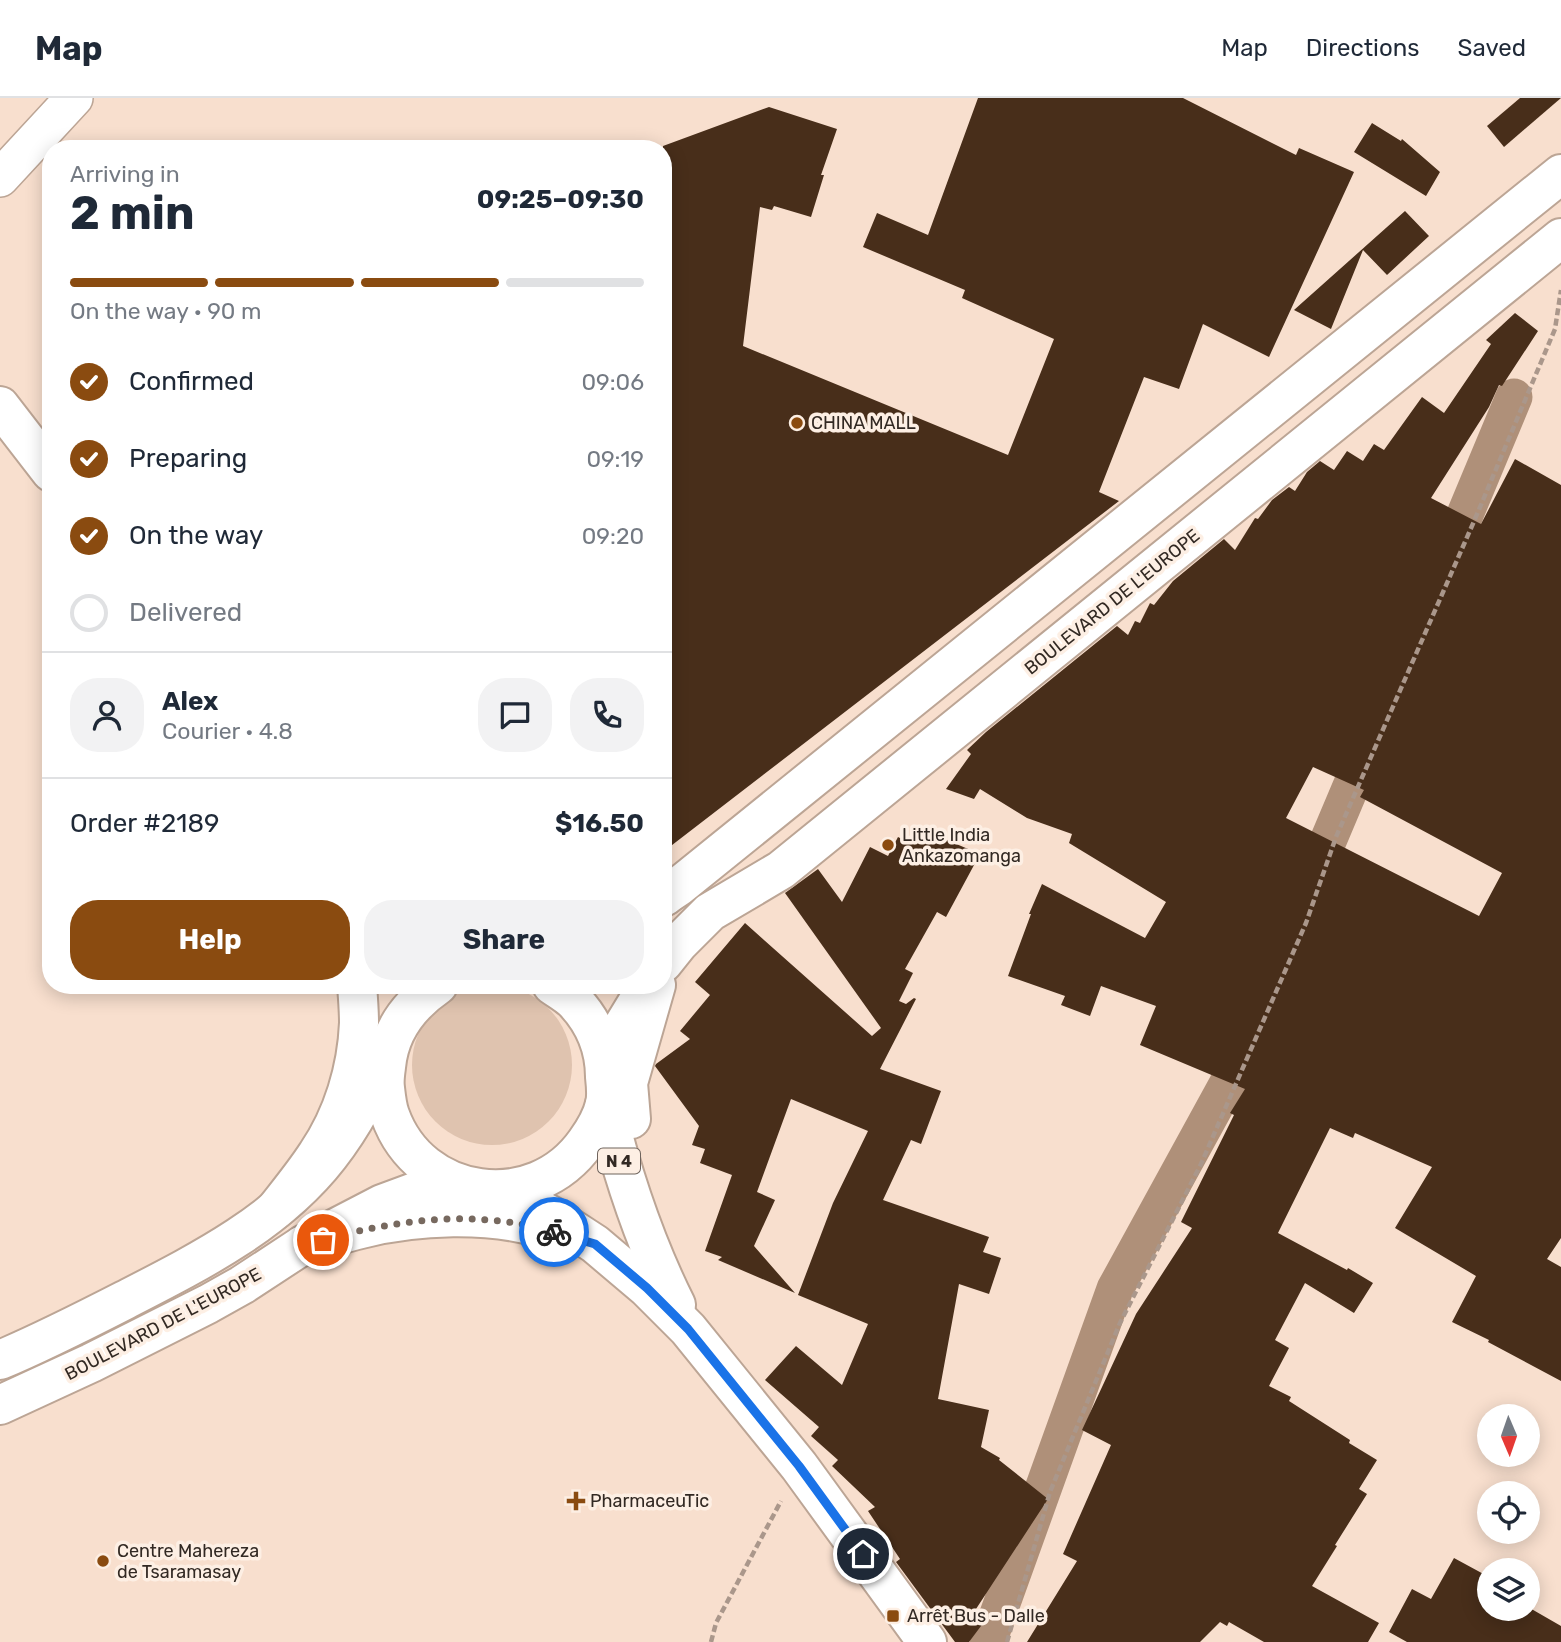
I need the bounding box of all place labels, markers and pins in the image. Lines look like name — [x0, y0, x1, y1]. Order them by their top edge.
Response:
place label: CHINA MALL — [811, 412, 916, 434]
marker: CHINA MALL — [789, 415, 805, 431]
place label: Little India Ankazomanga — [902, 824, 1021, 867]
marker: Little India Ankazomanga — [880, 837, 896, 853]
pin — [293, 1210, 353, 1270]
place label: PharmaceuTic — [590, 1490, 709, 1512]
marker: PharmaceuTic — [568, 1493, 584, 1509]
pin — [833, 1524, 893, 1584]
place label: Centre Mahereza de Tsaramasay — [117, 1540, 259, 1583]
marker: Centre Mahereza de Tsaramasay — [95, 1553, 111, 1569]
place label: Arrêt Bus - Dalle — [907, 1605, 1045, 1627]
marker: Arrêt Bus - Dalle — [885, 1608, 901, 1624]

